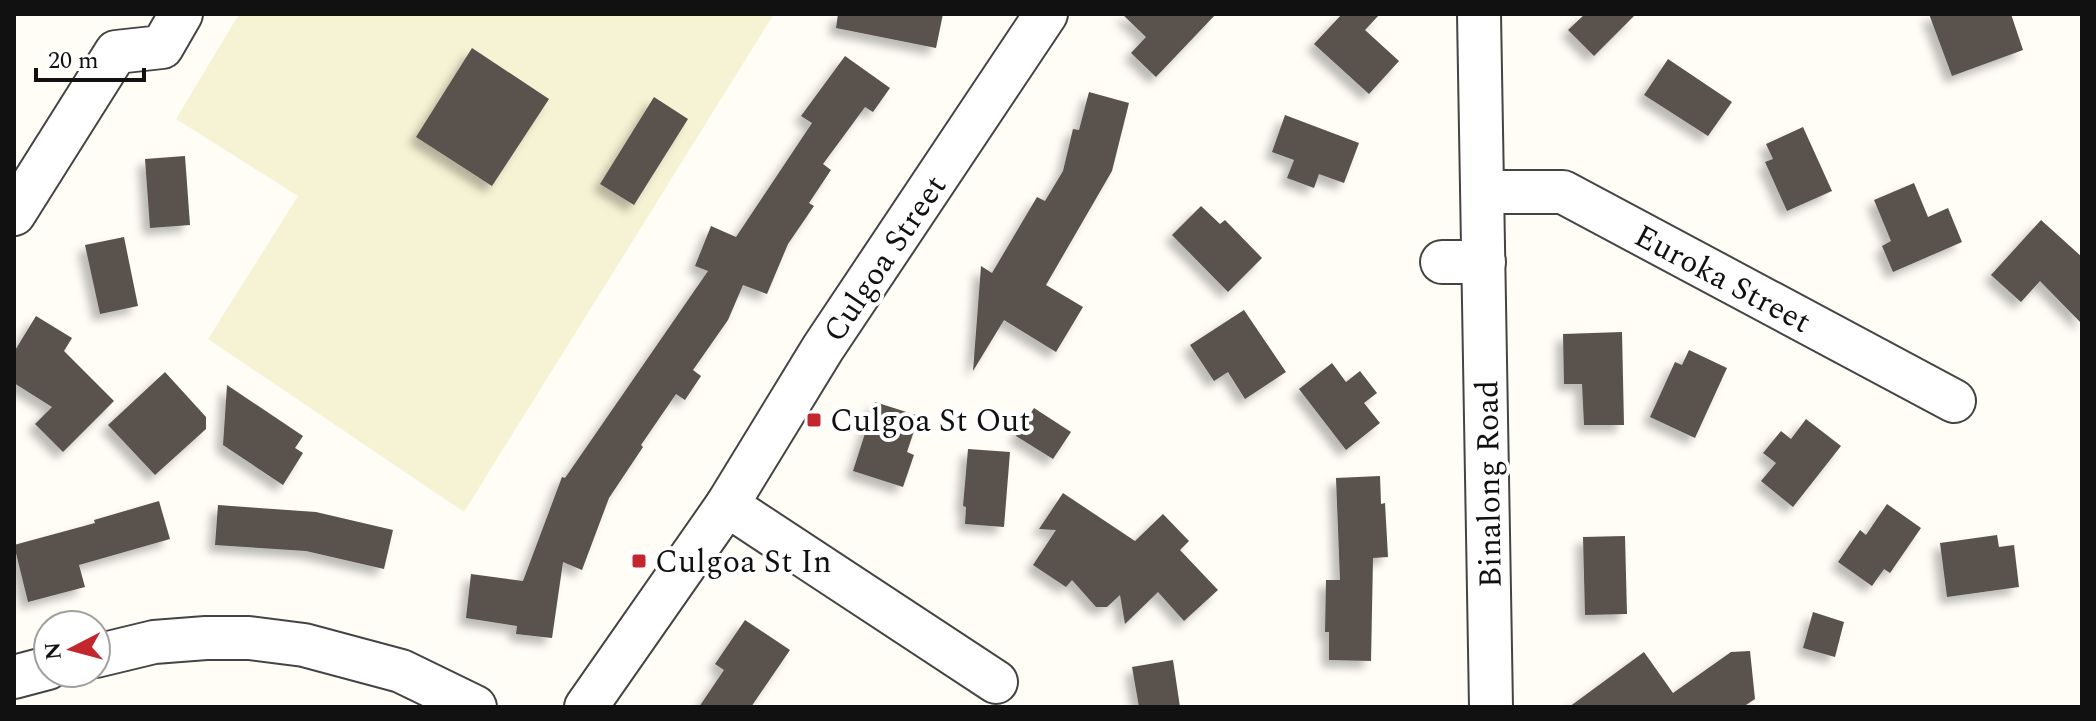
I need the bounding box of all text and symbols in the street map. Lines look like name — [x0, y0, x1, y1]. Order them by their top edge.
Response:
scale bar — [36, 32, 144, 82]
text: 20 m — [48, 43, 99, 79]
street label: Culgoa Street — [811, 165, 959, 352]
street label: Euroka Street — [1625, 212, 1819, 346]
street label: Binalong Road — [1463, 380, 1516, 588]
place label: Culgoa St Out — [830, 397, 1031, 446]
marker: Culgoa St Out — [805, 411, 823, 429]
place label: Culgoa St In — [655, 538, 832, 587]
marker: Culgoa St In — [630, 552, 648, 570]
north arrow — [32, 609, 112, 689]
text: N — [36, 640, 71, 662]

